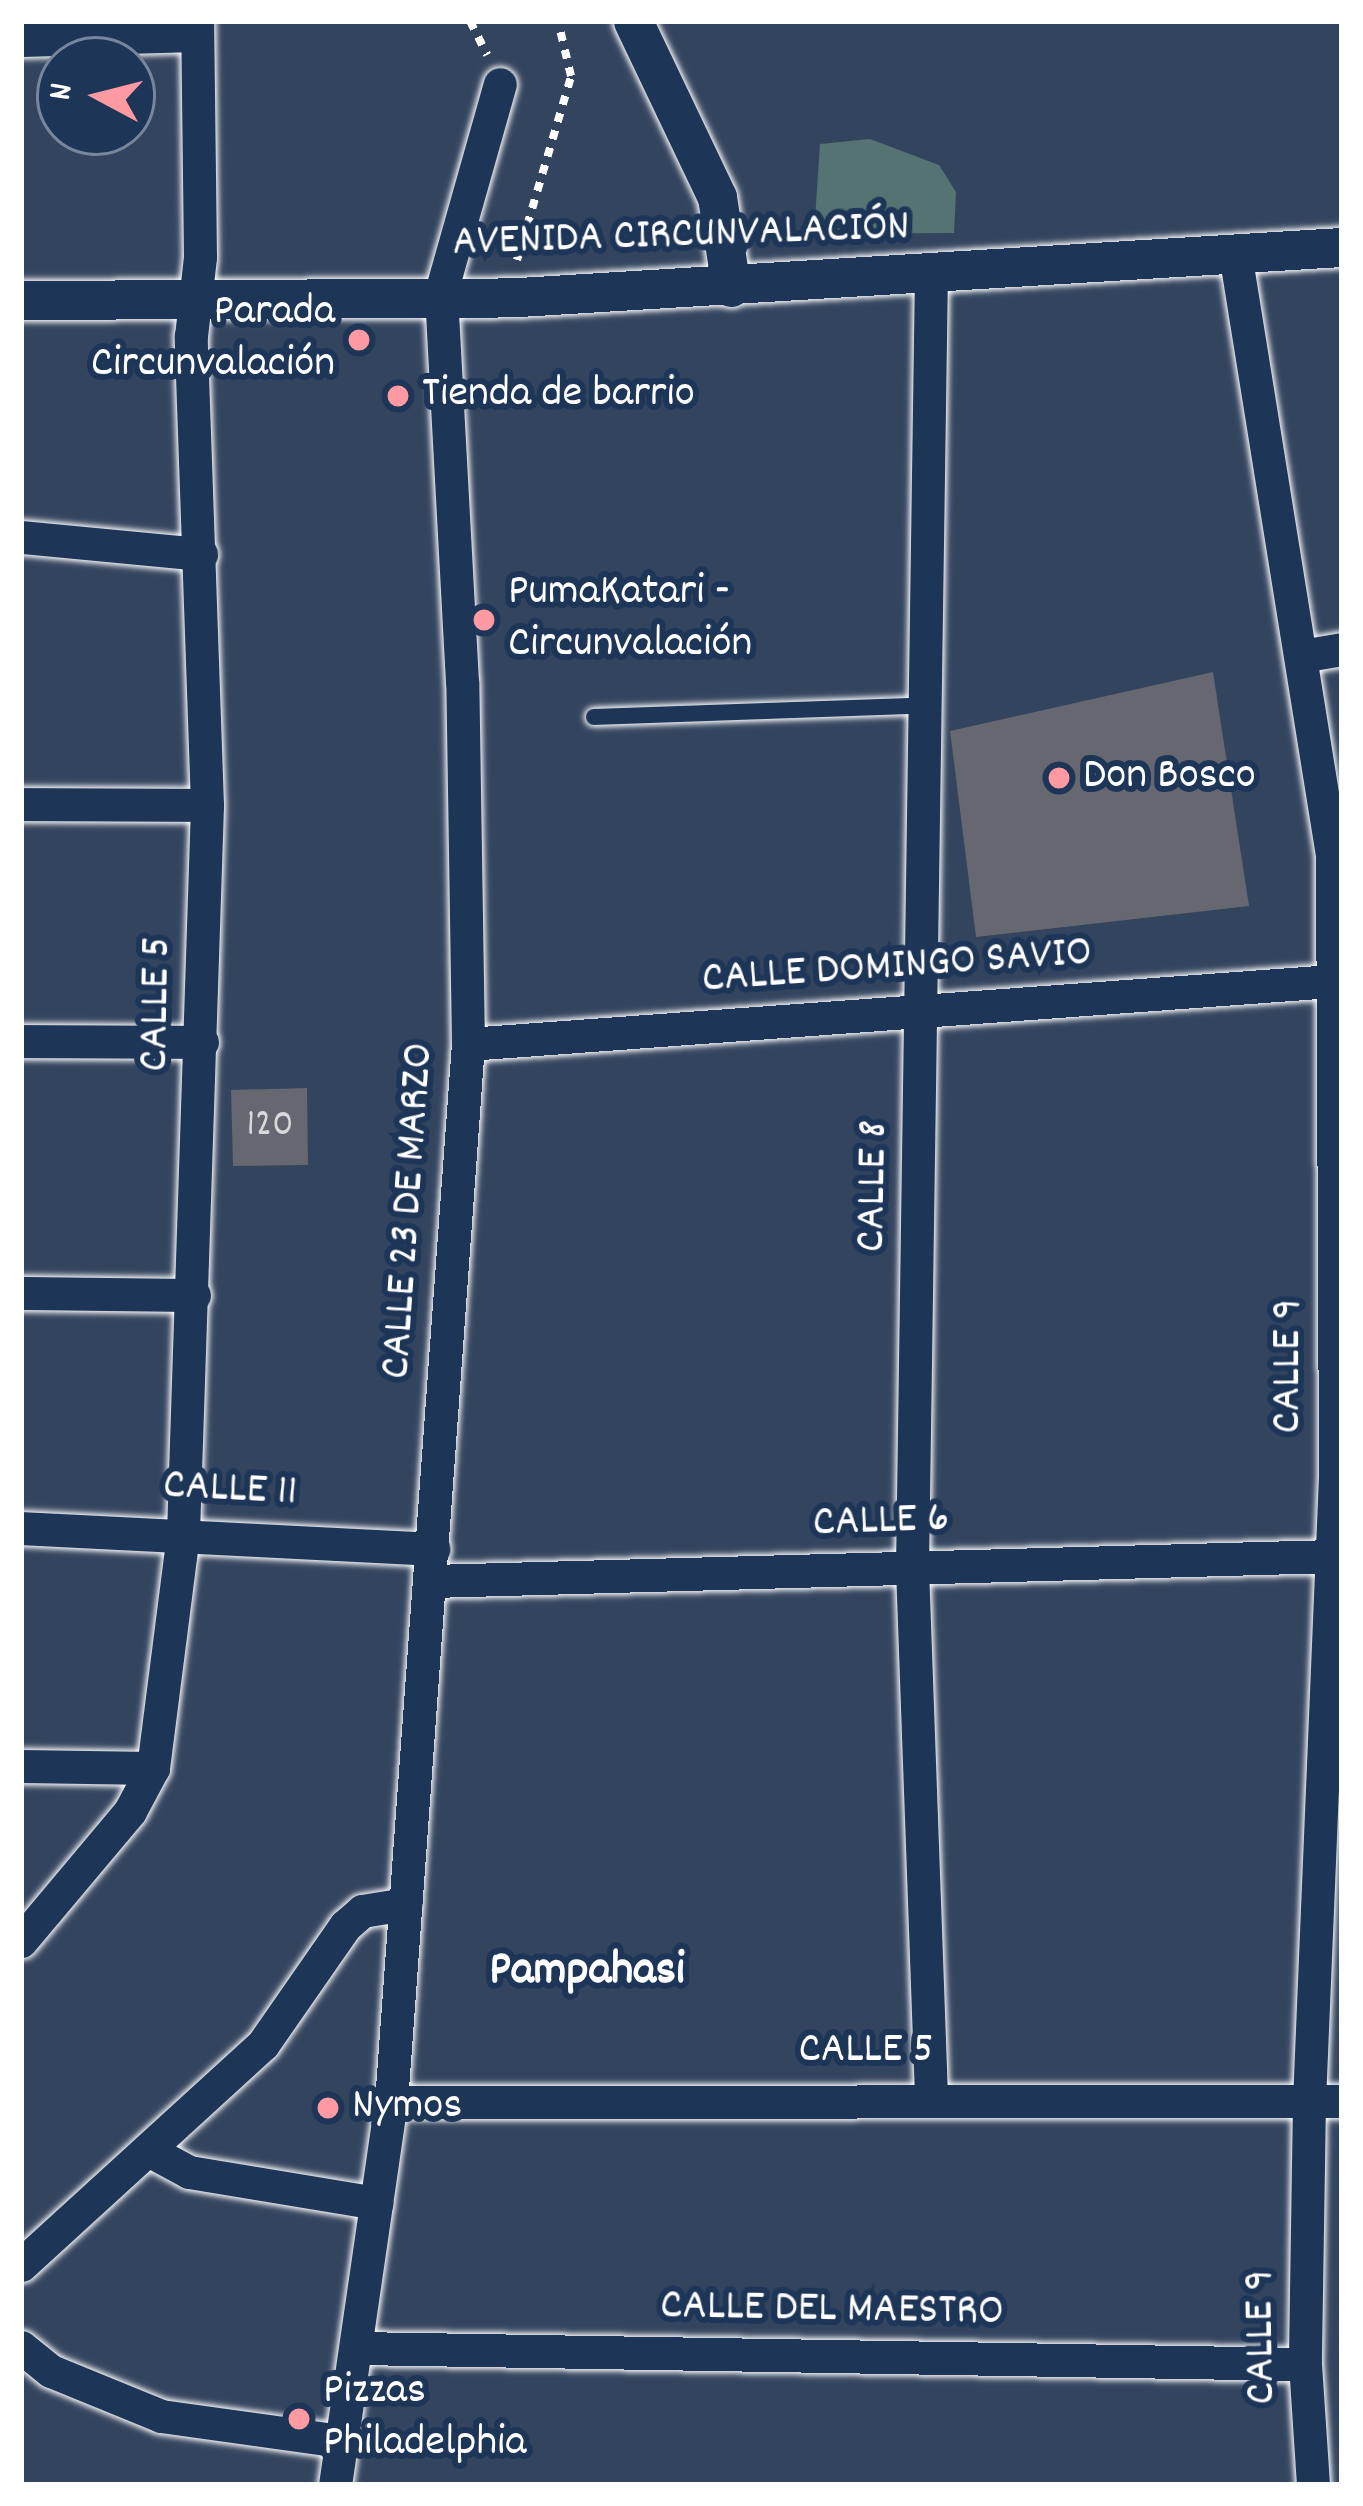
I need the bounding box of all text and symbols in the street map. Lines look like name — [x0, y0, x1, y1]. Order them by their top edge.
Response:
north arrow — [36, 36, 156, 156]
text: N — [38, 81, 87, 103]
street label: AVENIDA CIRCUNVALACIÓN — [452, 202, 910, 272]
place label: Parada Circunvalación — [91, 287, 335, 393]
marker: Parada Circunvalación — [346, 327, 372, 353]
place label: Tienda de barrio — [422, 369, 695, 423]
marker: Tienda de barrio — [385, 383, 411, 409]
place label: PumaKatari - Circunvalación — [508, 567, 752, 673]
marker: PumaKatari - Circunvalación — [471, 607, 497, 633]
place label: Don Bosco — [1083, 751, 1256, 805]
marker: Don Bosco — [1046, 765, 1072, 791]
street label: CALLE DOMINGO SAVIO — [700, 927, 1094, 1009]
street label: CALLE 5 — [130, 936, 186, 1072]
street label: CALLE 23 DE MARZO — [371, 1041, 449, 1381]
house number: 120 — [247, 1104, 293, 1150]
street label: CALLE 8 — [847, 1119, 903, 1253]
street label: CALLE 9 — [1263, 1299, 1317, 1433]
street label: CALLE 11 — [162, 1461, 298, 1521]
street label: CALLE 6 — [812, 1494, 950, 1552]
district label: Pampahasi — [489, 1944, 685, 2002]
street label: CALLE 5 — [798, 2025, 934, 2079]
place label: Nymos — [352, 2081, 462, 2135]
marker: Nymos — [315, 2095, 341, 2121]
street label: CALLE 9 — [1235, 2269, 1291, 2405]
street label: CALLE DEL MAESTRO — [660, 2281, 1004, 2341]
place label: Pizzas Philadelphia — [323, 2366, 526, 2472]
marker: Pizzas Philadelphia — [286, 2406, 312, 2432]

